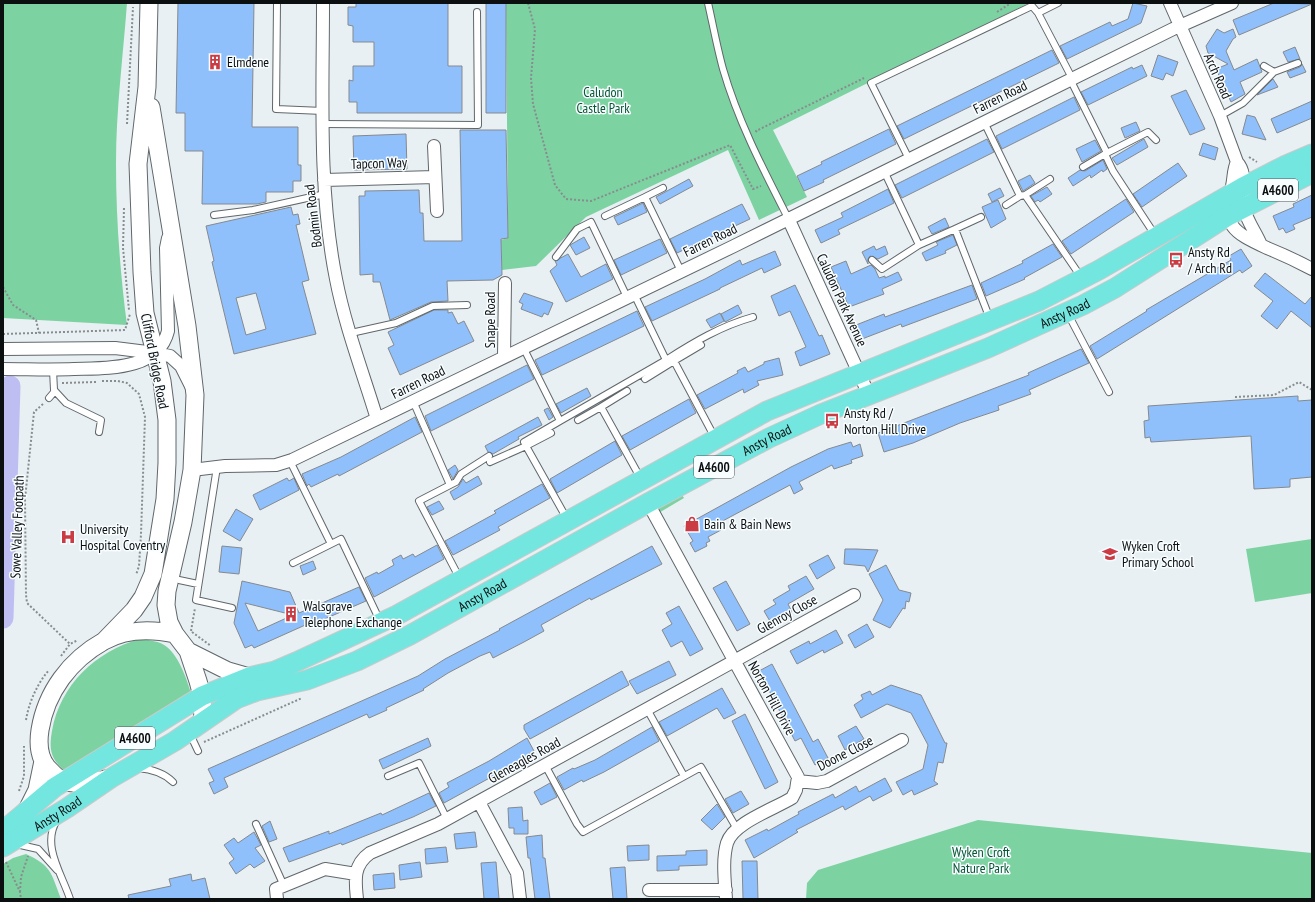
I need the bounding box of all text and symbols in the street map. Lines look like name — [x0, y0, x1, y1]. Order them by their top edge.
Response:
street label: Arch Road — [1200, 50, 1236, 102]
building icon: Elmdene — [206, 53, 224, 71]
place label: Elmdene — [227, 53, 269, 71]
street label: Farren Road — [970, 76, 1030, 118]
park label: Caludon Castle Park — [576, 83, 630, 117]
street label: Tapcon Way — [351, 153, 408, 173]
road number: A4600 — [1258, 179, 1298, 201]
street label: Bodmin Road — [300, 183, 326, 249]
street label: Farren Road — [680, 219, 740, 261]
place label: Ansty Rd / Arch Rd — [1187, 243, 1232, 277]
street label: Caludon Park Avenue — [813, 250, 872, 350]
bus stop icon: Ansty Rd / Arch Rd — [1167, 251, 1185, 269]
street label: Snape Road — [481, 292, 499, 348]
street label: Ansty Road — [1037, 294, 1093, 332]
street label: Clifford Bridge Road — [137, 312, 173, 410]
street label: Farren Road — [388, 361, 448, 403]
place label: Ansty Rd / Norton Hill Drive — [844, 404, 926, 438]
bus stop icon: Ansty Rd / Norton Hill Drive — [823, 412, 841, 430]
street label: Ansty Road — [739, 420, 794, 460]
road number: A4600 — [694, 456, 734, 478]
street label: Sowe Valley Footpath — [6, 475, 28, 579]
shop icon: Bain & Bain News — [683, 515, 701, 533]
place label: Bain & Bain News — [704, 515, 791, 533]
place label: University Hospital Coventry — [80, 520, 166, 554]
hospital icon: University Hospital Coventry — [59, 528, 77, 546]
place label: Wyken Croft Primary School — [1122, 537, 1194, 571]
school or university icon: Wyken Croft Primary School — [1101, 545, 1119, 563]
street label: Ansty Road — [455, 574, 510, 616]
street label: Glenroy Close — [754, 590, 820, 638]
place label: Walsgrave Telephone Exchange — [303, 597, 402, 631]
building icon: Walsgrave Telephone Exchange — [282, 605, 300, 623]
street label: Norton Hill Drive — [744, 658, 800, 738]
road number: A4600 — [115, 727, 155, 749]
street label: Doone Close — [814, 731, 876, 775]
street label: Gleneagles Road — [485, 733, 563, 787]
street label: Ansty Road — [30, 792, 85, 835]
park label: Wyken Croft Nature Park — [952, 843, 1010, 877]

